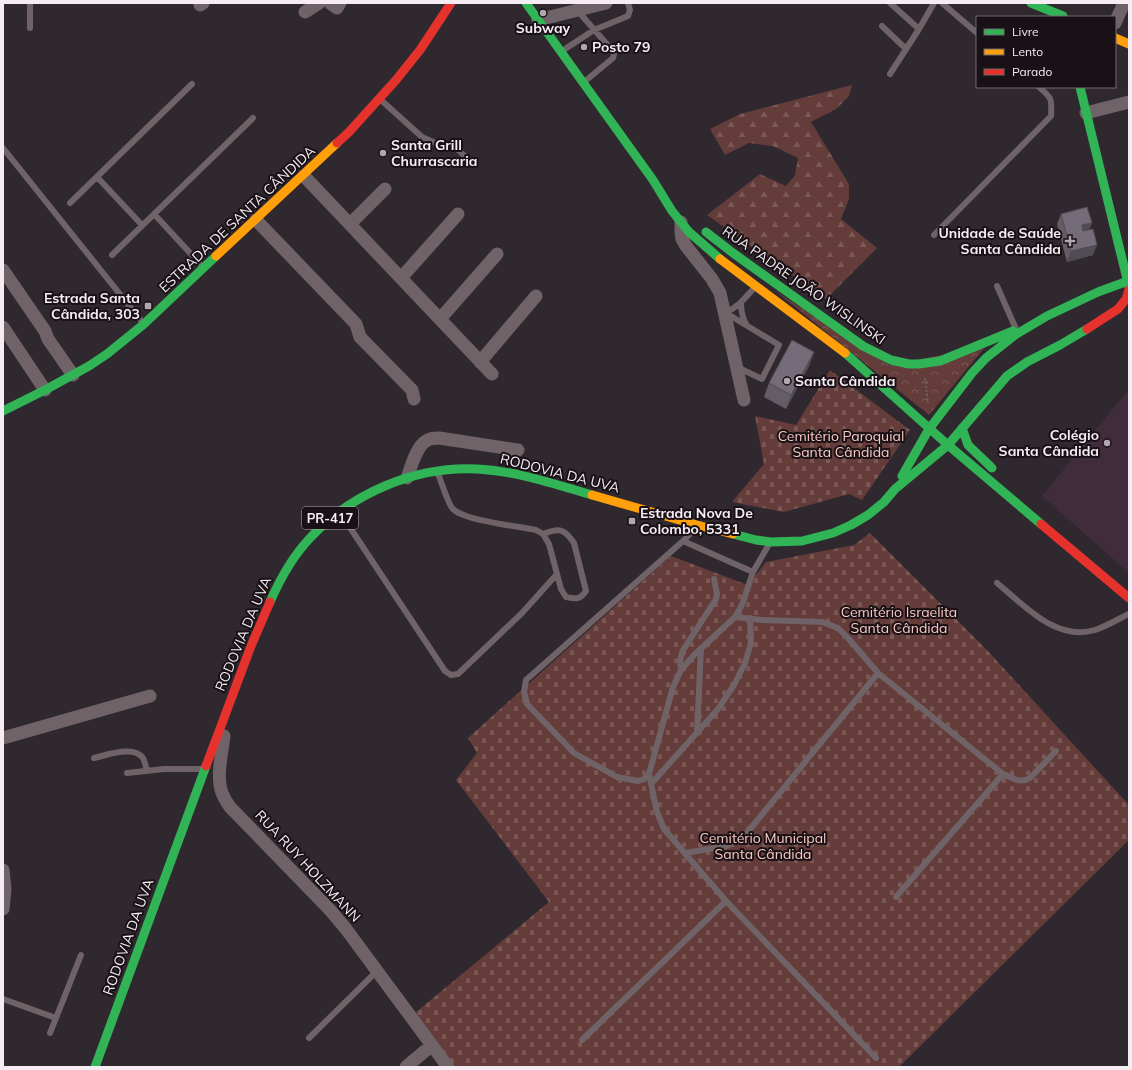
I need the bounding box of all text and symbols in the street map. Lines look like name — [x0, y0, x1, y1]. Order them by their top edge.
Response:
marker: Subway — [538, 8, 548, 18]
legend — [976, 16, 1116, 88]
place label: Subway — [516, 19, 571, 37]
text: Livre — [1012, 24, 1039, 39]
place label: Posto 79 — [592, 38, 650, 56]
marker: Posto 79 — [579, 42, 589, 52]
text: Lento — [1012, 44, 1043, 59]
text: Parado — [1012, 64, 1052, 79]
place label: Santa Grill Churrascaria — [391, 136, 478, 170]
street label: ESTRADA DE SANTA CÂNDIDA — [155, 141, 319, 296]
marker: Santa Grill Churrascaria — [378, 148, 388, 158]
street label: RUA PADRE JOÃO WISLINSKI — [719, 222, 889, 348]
place label: Unidade de Saúde Santa Cândida — [938, 224, 1061, 258]
marker: Unidade de Saúde Santa Cândida — [1064, 235, 1076, 247]
place label: Estrada Santa Cândida, 303 — [44, 289, 140, 323]
marker: Estrada Santa Cândida, 303 — [143, 301, 153, 311]
place label: Santa Cândida — [795, 372, 895, 390]
marker: Santa Cândida — [782, 376, 792, 386]
place label: Colégio Santa Cândida — [999, 426, 1099, 460]
park label: Cemitério Paroquial Santa Cândida — [778, 427, 904, 461]
marker: Colégio Santa Cândida — [1102, 438, 1112, 448]
street label: RODOVIA DA UVA — [498, 449, 622, 497]
place label: Estrada Nova De Colombo, 5331 — [640, 504, 753, 538]
road number: PR-417 — [302, 507, 358, 529]
marker: Estrada Nova De Colombo, 5331 — [627, 516, 637, 526]
street label: RODOVIA DA UVA — [211, 573, 276, 694]
park label: Cemitério Israelita Santa Cândida — [841, 603, 957, 637]
street label: RUA RUY HOLZMANN — [251, 806, 365, 926]
park label: Cemitério Municipal Santa Cândida — [700, 829, 826, 863]
street label: RODOVIA DA UVA — [99, 876, 158, 998]

